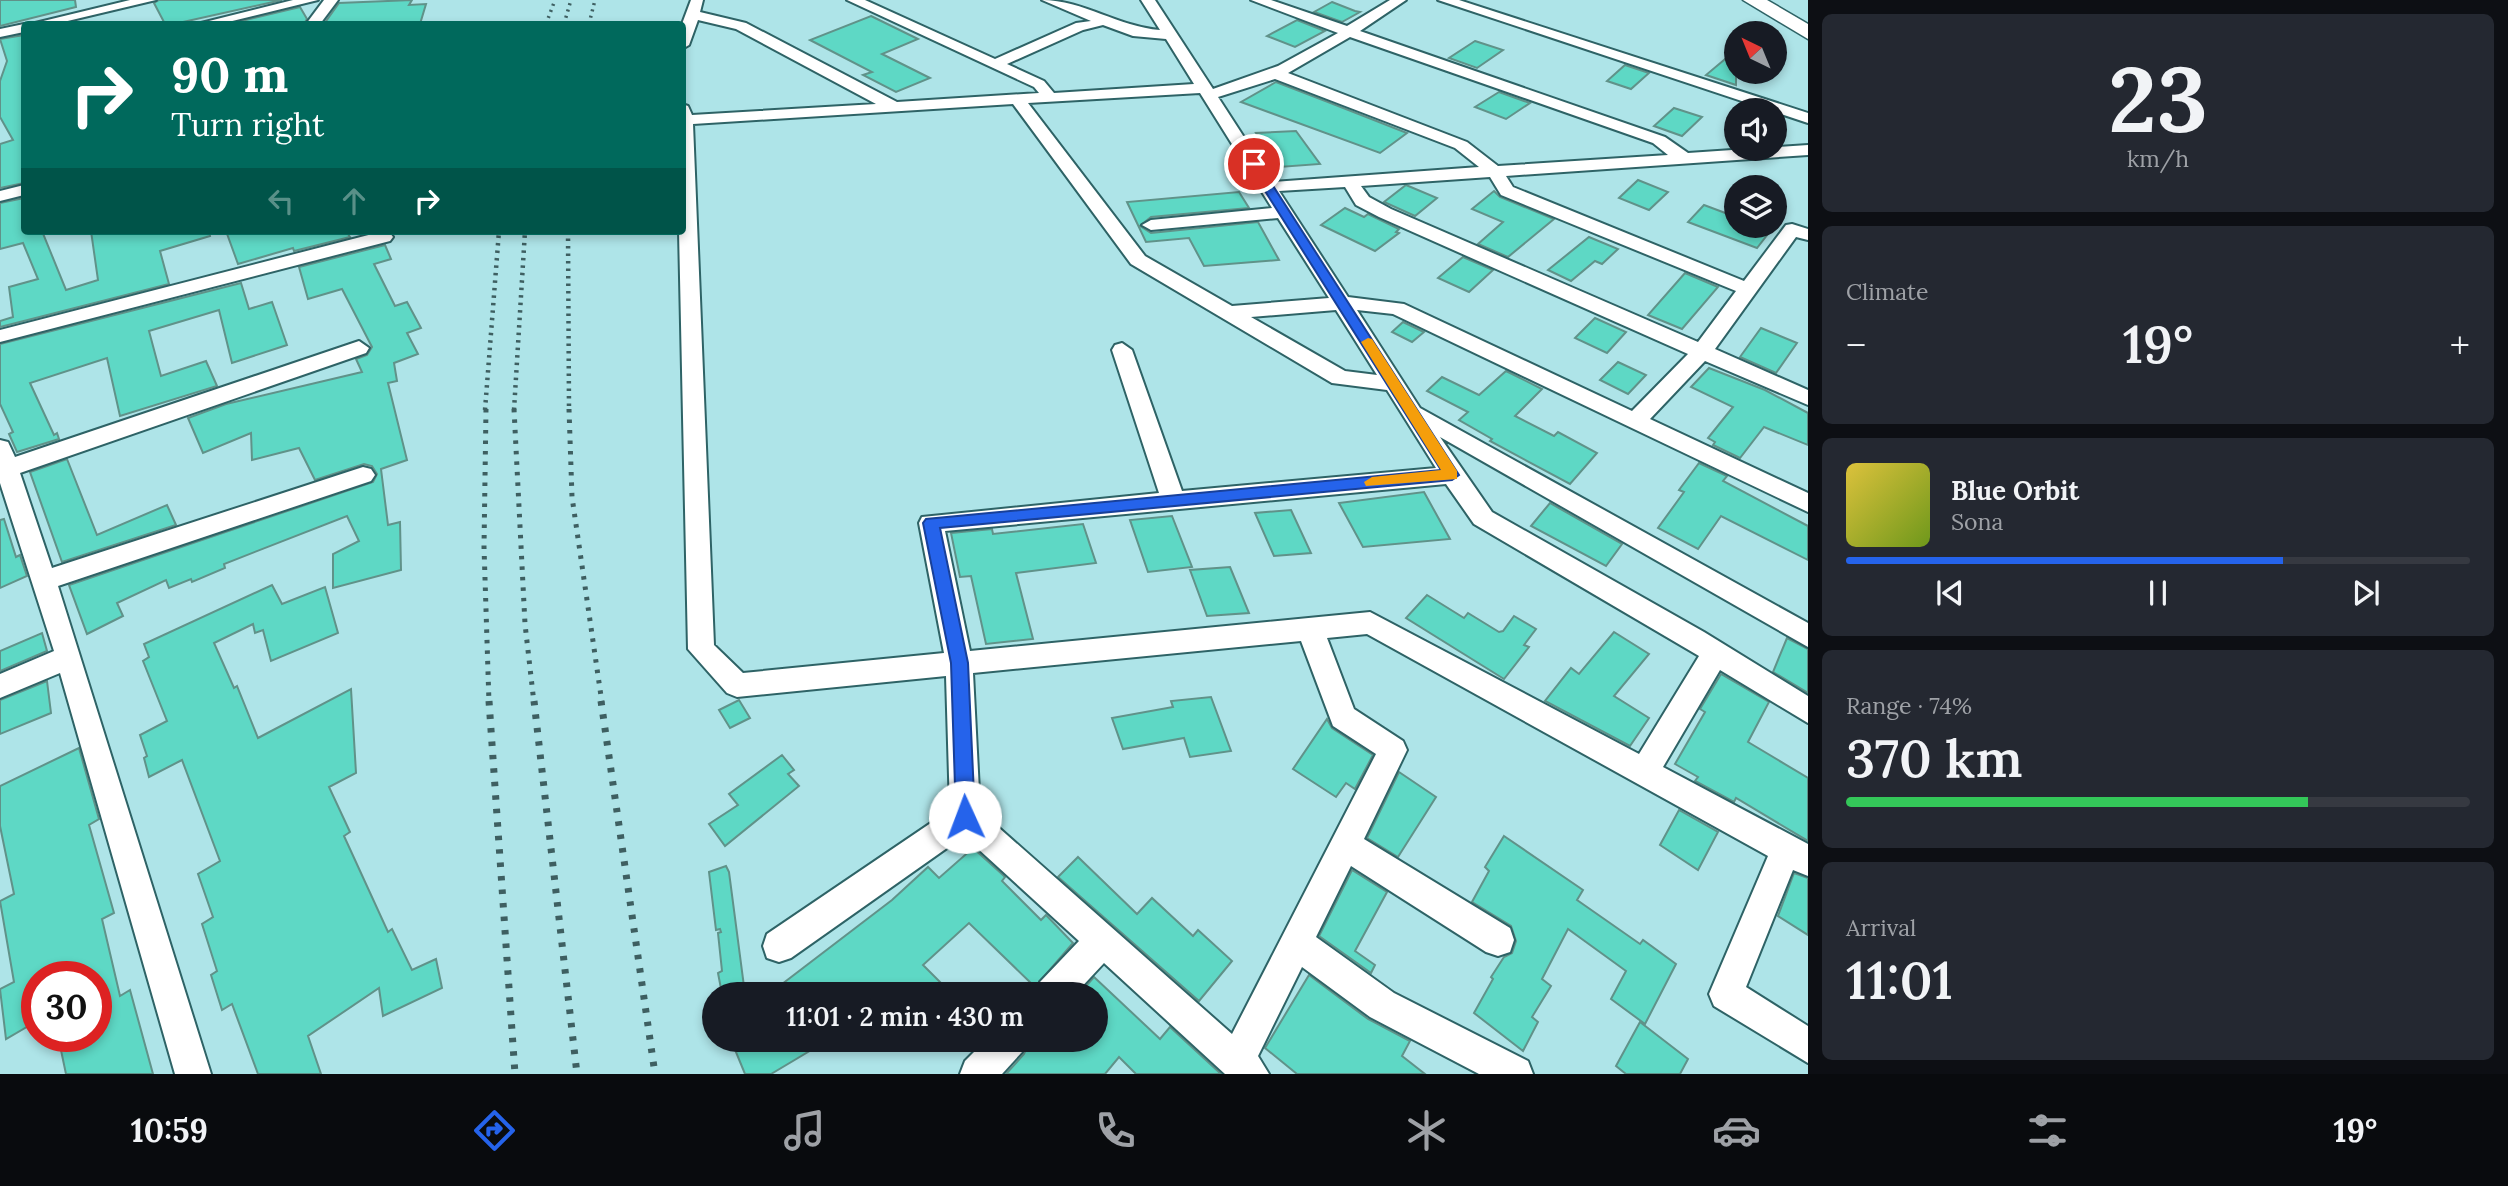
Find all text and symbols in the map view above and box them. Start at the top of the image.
north arrow [1724,21,1787,84]
map controls [1724,21,1787,238]
text: 23 [2108,40,2208,157]
text: 90 m [171,43,288,105]
icon: right [56,49,147,140]
button: sound [1724,98,1787,161]
text: Turn right [171,104,324,145]
pin [1224,134,1284,194]
text: km/h [2127,144,2189,173]
icon: arrive [1235,145,1273,183]
button: layers [1724,175,1787,238]
icon: left [262,182,300,220]
icon: ahead [335,182,373,220]
icon: right [408,182,446,220]
text: Climate [1846,277,1928,306]
text: 19° [2123,311,2193,377]
text: − [1846,321,1866,369]
text: + [2450,321,2470,369]
text: Blue Orbit [1951,474,2079,507]
text: Sona [1951,507,2003,536]
icon: previous [1931,574,1969,612]
icon: pause [2139,574,2177,612]
icon: next [2347,574,2385,612]
text: Range · 74% [1846,691,1972,720]
text: 370 km [1846,725,2023,791]
position arrow [928,780,1002,854]
text: Arrival [1846,913,1916,942]
text: 11:01 [1846,947,1953,1013]
speed limit sign: 30 [21,961,112,1052]
text: 11:01 · 2 min · 430 m [786,1000,1024,1033]
icon: directions [470,1106,519,1155]
icon: music [780,1106,829,1155]
icon: phone [1091,1106,1140,1155]
icon: climate [1402,1106,1451,1155]
icon: car [1712,1106,1761,1155]
icon: filters [2023,1106,2072,1155]
text: 10:59 [131,1110,208,1151]
text: 19° [2333,1110,2377,1151]

